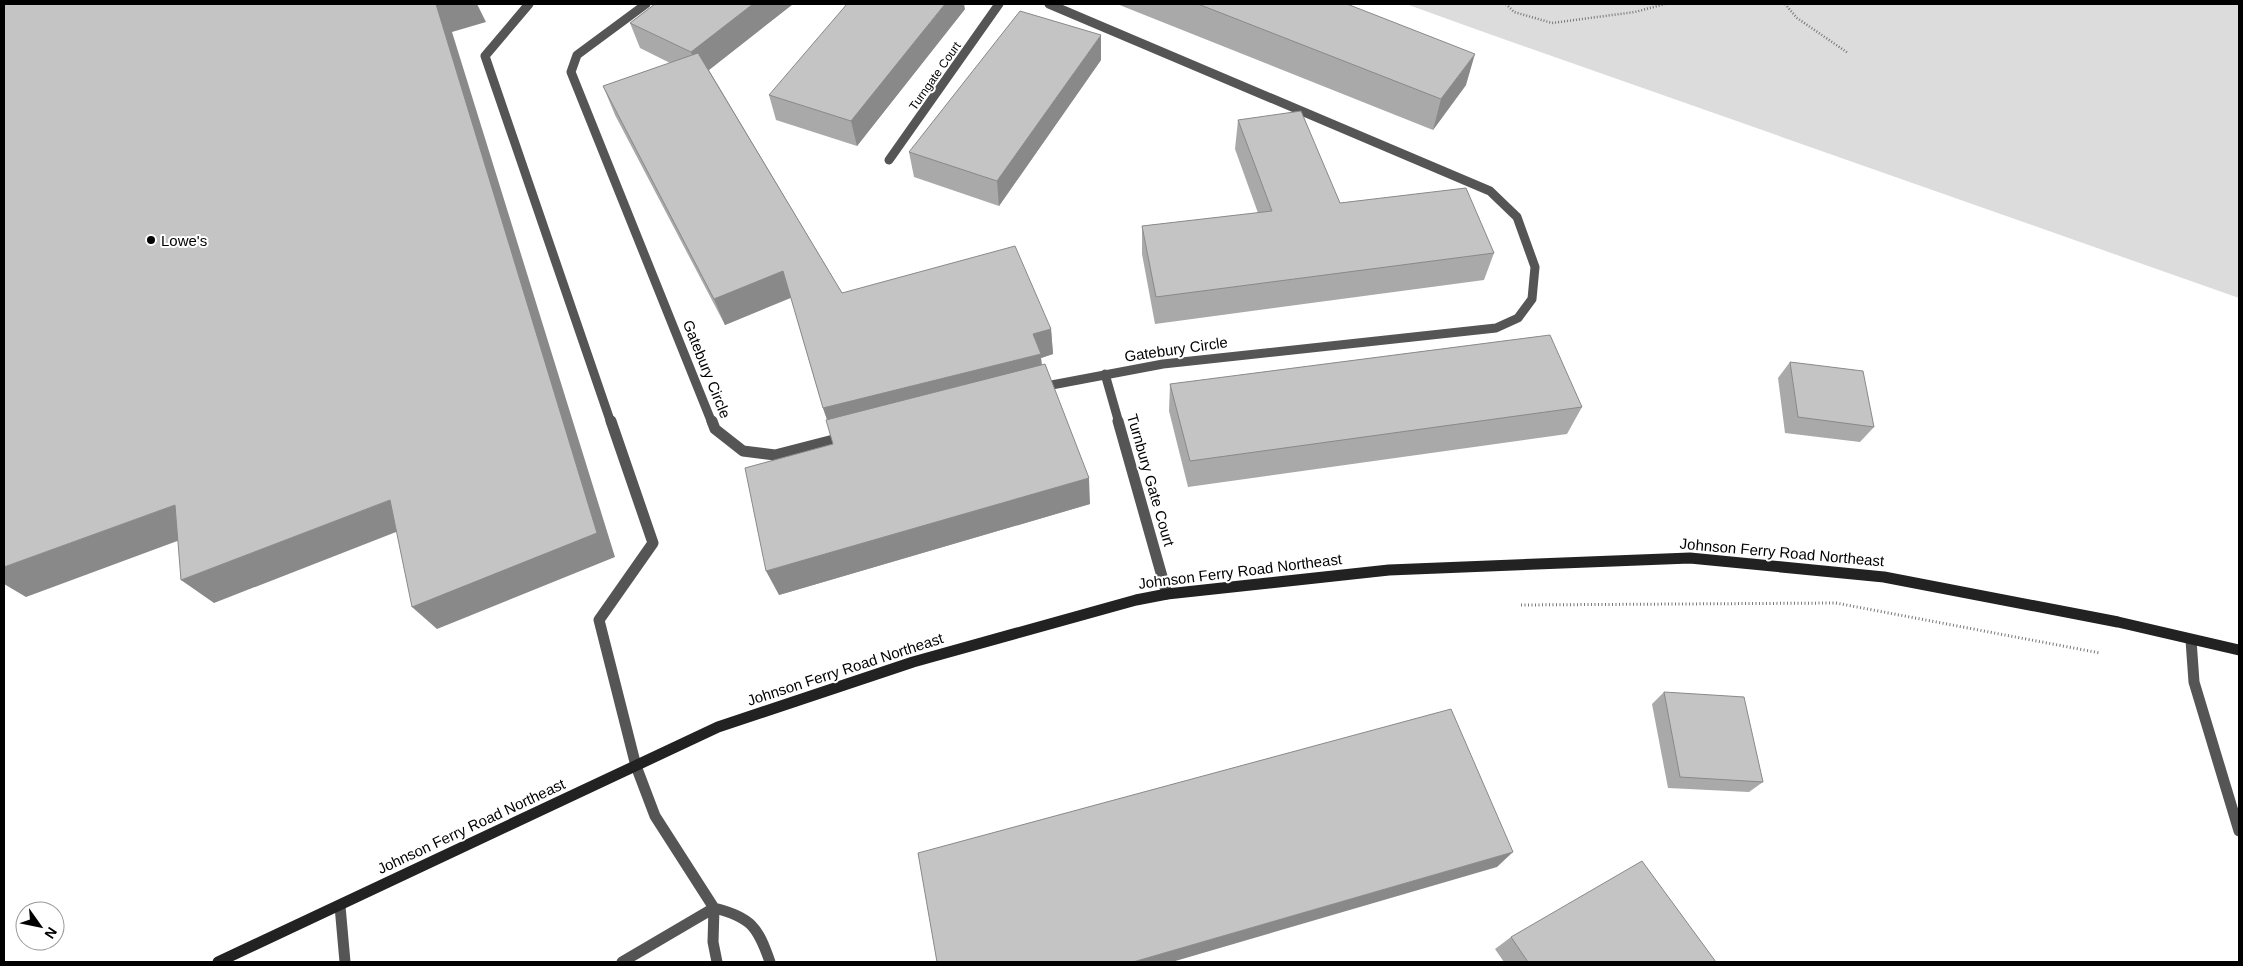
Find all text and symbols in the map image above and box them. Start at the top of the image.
street label: Turngate Court [906,39,964,113]
place label: Lowe's [161,232,207,249]
marker: Lowe's [145,234,157,246]
street label: Gatebury Circle [680,318,734,420]
street label: Gatebury Circle [1123,333,1229,365]
street label: Turnbury Gate Court [1124,412,1178,549]
street label: Johnson Ferry Road Northeast [1679,535,1886,569]
street label: Johnson Ferry Road Northeast [1137,550,1344,592]
street label: Johnson Ferry Road Northeast [745,629,946,709]
street label: Johnson Ferry Road Northeast [374,775,568,877]
north arrow [15,901,65,951]
text: N [41,924,60,942]

